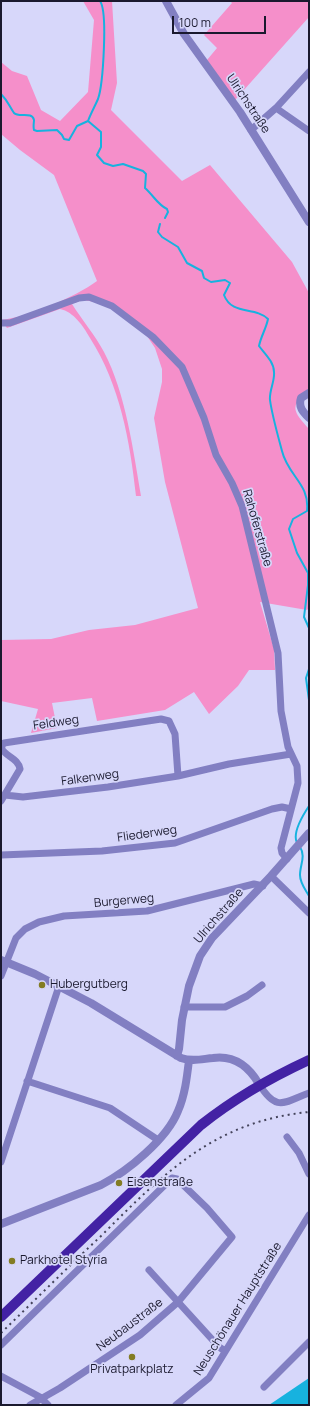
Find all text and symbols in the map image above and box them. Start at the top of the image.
scale bar [174,8,268,34]
text: 100 m [179,14,211,31]
street label: Ulrichstraße [223,72,273,136]
street label: Rahoferstraße [239,488,275,568]
street label: Feldweg [32,713,80,733]
street label: Falkenweg [60,767,120,789]
street label: Fliederweg [116,823,178,845]
street label: Ulrichstraße [191,886,247,946]
street label: Burgerweg [93,891,155,911]
place label: Hubergutberg [50,978,128,992]
marker: Hubergutberg [37,980,47,990]
place label: Eisenstraße [127,1176,193,1190]
marker: Eisenstraße [114,1178,124,1188]
street label: Neuschönauer Hauptstraße [191,1240,285,1378]
place label: Parkhotel Styria [20,1254,107,1268]
marker: Parkhotel Styria [7,1256,17,1266]
street label: Neubaustraße [94,1295,166,1355]
marker: Privatparkplatz [127,1352,137,1362]
place label: Privatparkplatz [90,1363,174,1377]

